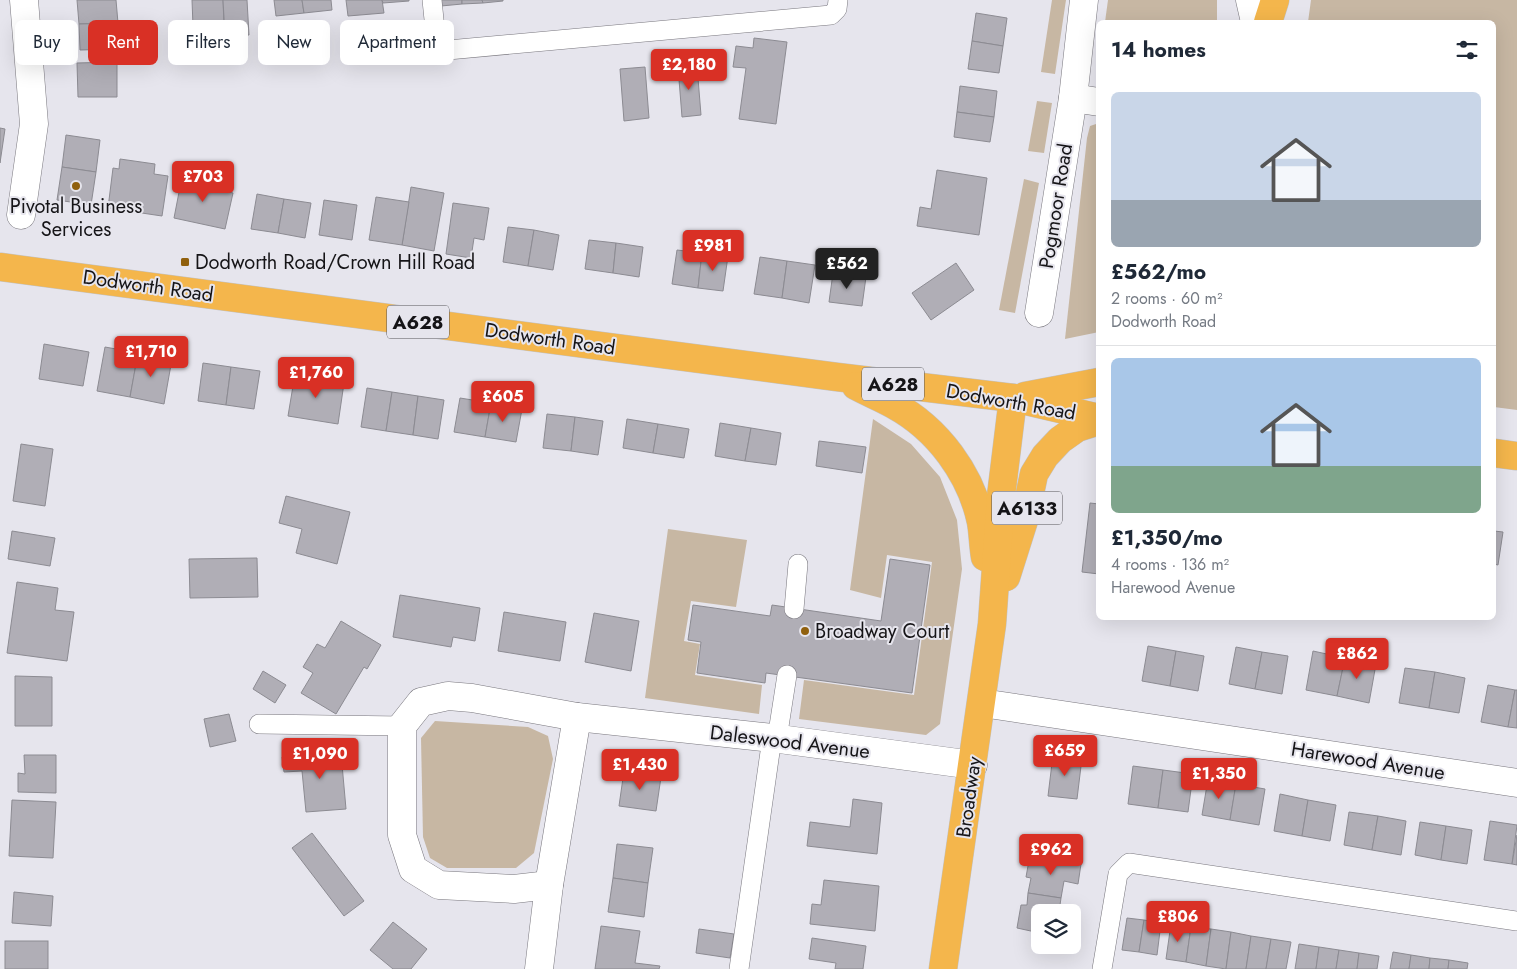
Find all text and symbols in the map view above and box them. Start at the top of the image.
chip: Buy [15,20,78,65]
chip: Rent [88,20,158,65]
chip: Filters [168,20,248,65]
chip: New [258,20,330,65]
chip: Apartment [340,20,454,65]
text: 14 homes [1111,35,1206,65]
icon: filters [1453,36,1481,64]
pin: £2,180 [648,48,730,91]
text: £2,180 [662,53,716,76]
icon: home [1251,125,1341,215]
street label: Pogmoor Road [1032,141,1080,271]
pin: £703 [173,160,233,203]
text: £703 [183,165,223,188]
marker: Pivotal Business Services [70,180,82,192]
place label: Pivotal Business Services [10,192,142,244]
pin: £981 [683,230,743,272]
text: £981 [694,234,732,257]
place label: Dodworth Road/Crown Hill Road [195,248,475,277]
pin: £562 [817,248,877,290]
text: £562 [826,252,868,275]
marker: Dodworth Road/Crown Hill Road [179,256,191,268]
text: £562/mo [1111,257,1206,287]
street label: Dodworth Road [81,262,215,310]
text: 2 rooms · 60 m² [1111,287,1223,310]
road number: A628 [387,306,449,338]
text: Dodworth Road [1111,310,1216,333]
street label: Dodworth Road [483,315,617,363]
pin: £1,710 [110,336,192,378]
text: £1,710 [125,340,177,363]
pin: £1,760 [275,356,357,399]
text: £1,760 [289,361,343,384]
road number: A628 [862,368,924,400]
street label: Dodworth Road [944,376,1078,428]
pin: £605 [473,380,533,423]
text: £605 [482,385,524,408]
icon: home [1251,390,1341,480]
road number: A6133 [992,492,1062,524]
text: £1,350/mo [1111,523,1223,553]
text: 4 rooms · 136 m² [1111,553,1229,576]
text: Harewood Avenue [1111,576,1235,599]
place label: Broadway Court [815,617,950,646]
marker: Broadway Court [799,625,811,637]
pin: £862 [1327,638,1387,680]
text: £862 [1336,642,1378,665]
street label: Daleswood Avenue [708,718,872,766]
pin: £659 [1035,734,1095,777]
street label: Harewood Avenue [1289,735,1447,787]
pin: £1,090 [279,738,361,780]
text: £659 [1044,739,1086,762]
text: £1,090 [293,742,348,765]
pin: £1,430 [599,748,681,791]
text: £1,430 [613,753,667,776]
street label: Broadway [949,754,989,839]
pin: £1,350 [1178,758,1260,800]
text: £1,350 [1192,762,1246,785]
pin: £962 [1021,834,1081,876]
text: £962 [1030,838,1072,861]
pin: £806 [1148,900,1208,943]
map controls [1031,904,1081,954]
button: layers [1031,904,1081,954]
text: £806 [1157,905,1199,928]

